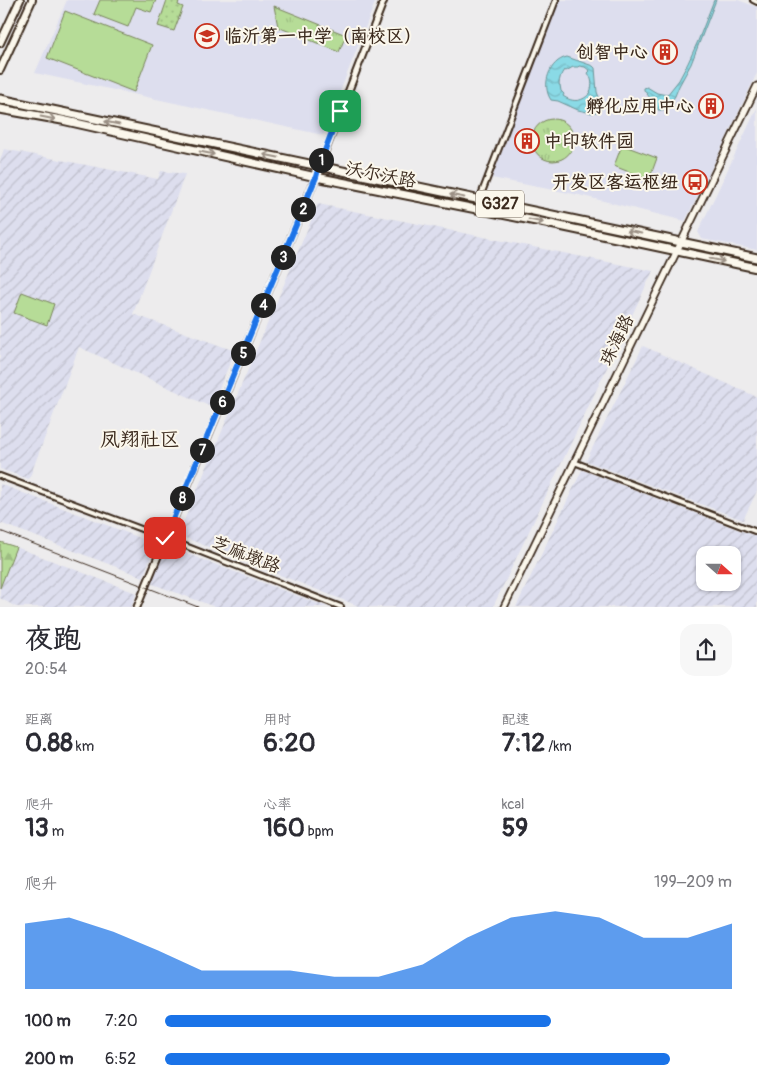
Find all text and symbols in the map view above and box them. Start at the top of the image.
school or university icon: 临沂第一中学（南校区） [194,23,220,49]
place label: 临沂第一中学（南校区） [224,25,422,48]
building icon: 创智中心 [652,39,678,65]
place label: 创智中心 [576,41,648,64]
pin [319,90,361,132]
building icon: 孵化应用中心 [698,93,724,119]
place label: 孵化应用中心 [586,95,694,118]
icon: arrive [326,97,354,125]
one-way arrow [39,113,55,123]
one-way arrow [104,117,120,127]
building icon: 中印软件园 [514,128,540,154]
place label: 中印软件园 [544,130,634,153]
pin: 1 [308,148,334,172]
one-way arrow [198,149,214,158]
one-way arrow [263,151,279,161]
text: 1 [319,152,324,169]
street label: 沃尔沃路 [343,157,419,193]
bus stop icon: 开发区客运枢纽 [682,169,708,195]
place label: 开发区客运枢纽 [552,171,678,194]
one-way arrow [450,190,466,200]
road number: G327 [476,190,524,218]
pin: 2 [290,196,316,222]
text: 2 [300,201,307,218]
one-way arrow [527,217,543,226]
one-way arrow [626,227,642,237]
pin: 3 [270,244,296,270]
text: 3 [280,249,287,266]
one-way arrow [709,255,725,265]
pin: 4 [250,292,276,318]
text: 4 [259,297,268,314]
street label: 珠海路 [595,311,639,369]
pin: 5 [230,340,256,366]
text: 5 [240,345,247,362]
pin: 6 [210,390,234,414]
text: 6 [218,394,227,411]
district label: 凤翔社区 [100,427,180,452]
pin: 7 [190,438,214,462]
text: 7 [199,442,206,459]
pin: 8 [170,486,194,510]
text: 8 [179,490,186,507]
pin [144,517,186,559]
icon: check [151,524,179,552]
street label: 芝麻墩路 [208,531,284,579]
north arrow [696,546,741,591]
map controls [696,546,741,591]
text: 夜跑 [25,622,81,657]
button: share [680,624,732,676]
text: 20:54 [25,659,67,679]
text: 距离 [25,711,53,728]
text: 用时 [263,711,291,728]
text: 配速 [502,711,530,728]
text: 0.88 [25,728,73,759]
text: 6:20 [263,728,316,759]
text: 7:12 [502,728,545,759]
text: km [73,738,94,755]
text: /km [545,738,572,755]
text: 爬升 [25,796,53,813]
text: 心率 [263,796,291,813]
text: kcal [502,796,524,813]
text: 13 [25,813,49,844]
text: 160 [263,813,305,844]
text: 59 [502,813,528,844]
text: m [49,823,64,840]
text: bpm [305,823,334,840]
text: 199–209 m [654,872,732,892]
text: 爬升 [25,874,57,894]
text: 100 m [25,1011,71,1031]
text: 7:20 [105,1011,138,1031]
text: 200 m [25,1049,73,1069]
text: 6:52 [105,1049,136,1069]

